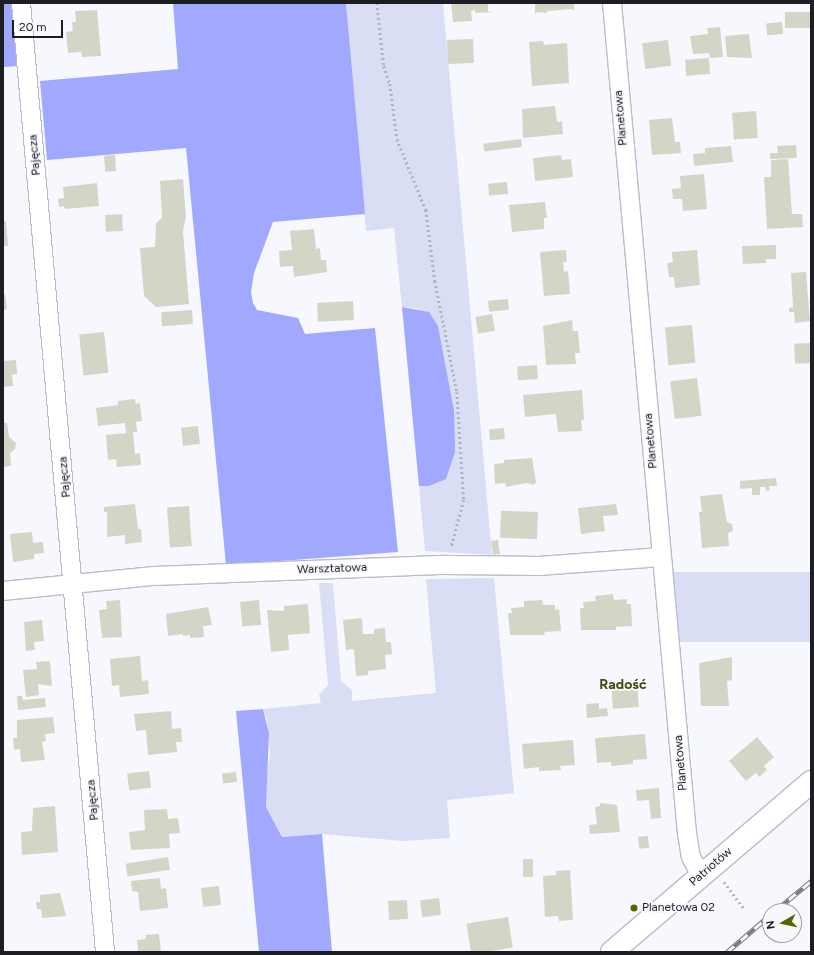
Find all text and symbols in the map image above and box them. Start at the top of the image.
scale bar [14,12,65,38]
text: 20 m [19,20,47,34]
street label: Planetowa [611,90,631,146]
street label: Pajęcza [26,134,44,176]
street label: Planetowa [641,413,661,469]
street label: Pajęcza [56,456,74,498]
street label: Warsztatowa [297,561,367,577]
district label: Radość [599,677,647,693]
street label: Planetowa [671,735,691,791]
street label: Pajęcza [84,779,102,821]
street label: Patriotów [687,845,735,889]
place label: Planetowa 02 [642,901,715,915]
marker: Planetowa 02 [629,903,639,913]
north arrow [762,903,802,943]
text: N [764,920,778,930]

